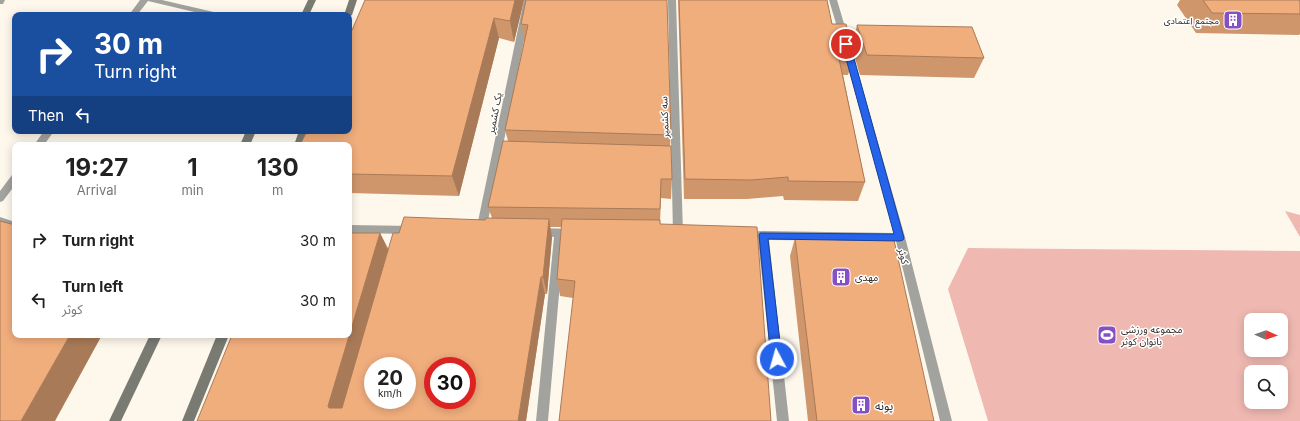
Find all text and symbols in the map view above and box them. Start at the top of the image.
building icon: مجتمع اعتمادی [1222,9,1244,31]
place label: مجتمع اعتمادی [1164,15,1219,28]
text: 30 m [94,27,163,61]
pin [829,27,863,61]
icon: right [28,28,80,80]
icon: arrive [835,33,857,55]
text: Turn right [94,61,177,82]
street label: یک کشمیر [484,91,505,136]
street label: سه کشمیر [657,96,672,139]
icon: left [72,104,94,126]
text: Then [28,106,64,125]
text: 19:27 [65,153,128,182]
text: 1 [187,153,198,182]
text: 130 [257,153,299,182]
text: Arrival [77,182,117,198]
text: min [181,182,204,198]
text: m [272,182,283,198]
icon: right [28,229,50,251]
text: Turn right [62,231,134,250]
text: 30 m [300,231,336,250]
street label: کوثر [895,246,912,266]
building icon: مهدی [830,266,852,288]
place label: مهدی [855,271,878,283]
text: Turn left [62,277,123,296]
icon: left [28,289,50,311]
text: 30 m [300,291,336,310]
text: کوثر [62,301,83,317]
north arrow [1244,313,1288,357]
map controls [1244,313,1288,409]
place label: مجموعه ورزشی بانوان کوثر [1120,323,1183,348]
sports icon: مجموعه ورزشی بانوان کوثر [1096,324,1118,346]
position arrow [756,338,798,380]
speed limit sign: 30 [424,357,476,409]
button: search [1244,365,1288,409]
text: 20 [377,366,403,390]
text: km/h [378,387,402,399]
building icon: پونه [850,394,872,416]
place label: پونه [875,398,893,414]

